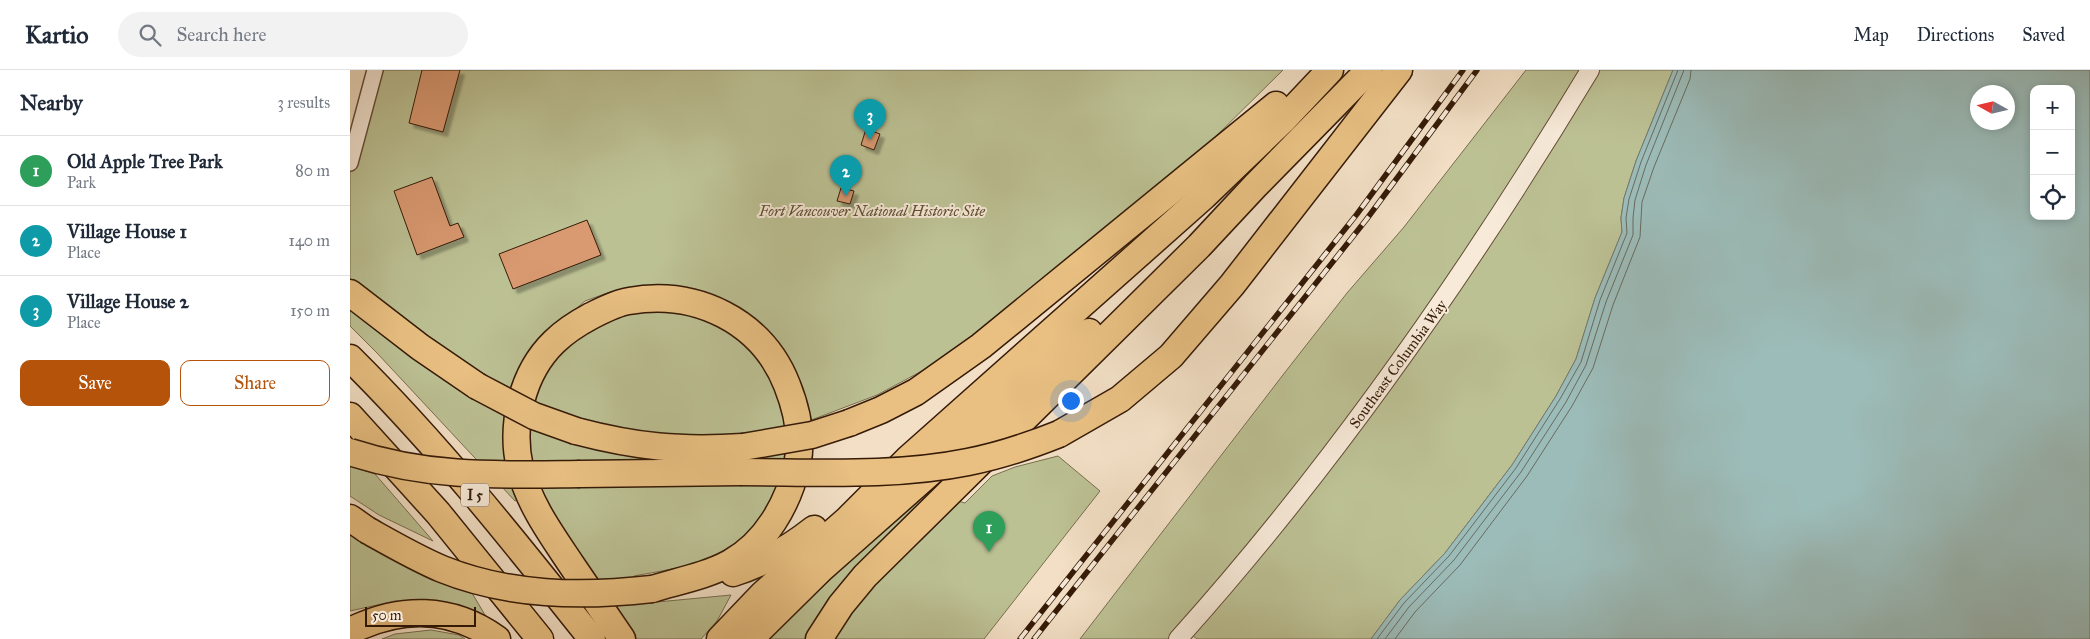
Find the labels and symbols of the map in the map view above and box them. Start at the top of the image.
north arrow [1970,85,2015,130]
pin: 3 [854,99,886,140]
pin: 2 [830,155,862,196]
park label: Fort Vancouver National Historic Site [758,202,985,220]
street label: Southeast Columbia Way [1345,295,1451,432]
your location [1058,388,1084,414]
road number: I 5 [461,484,489,506]
pin: 1 [973,511,1005,552]
scale bar [365,604,476,627]

